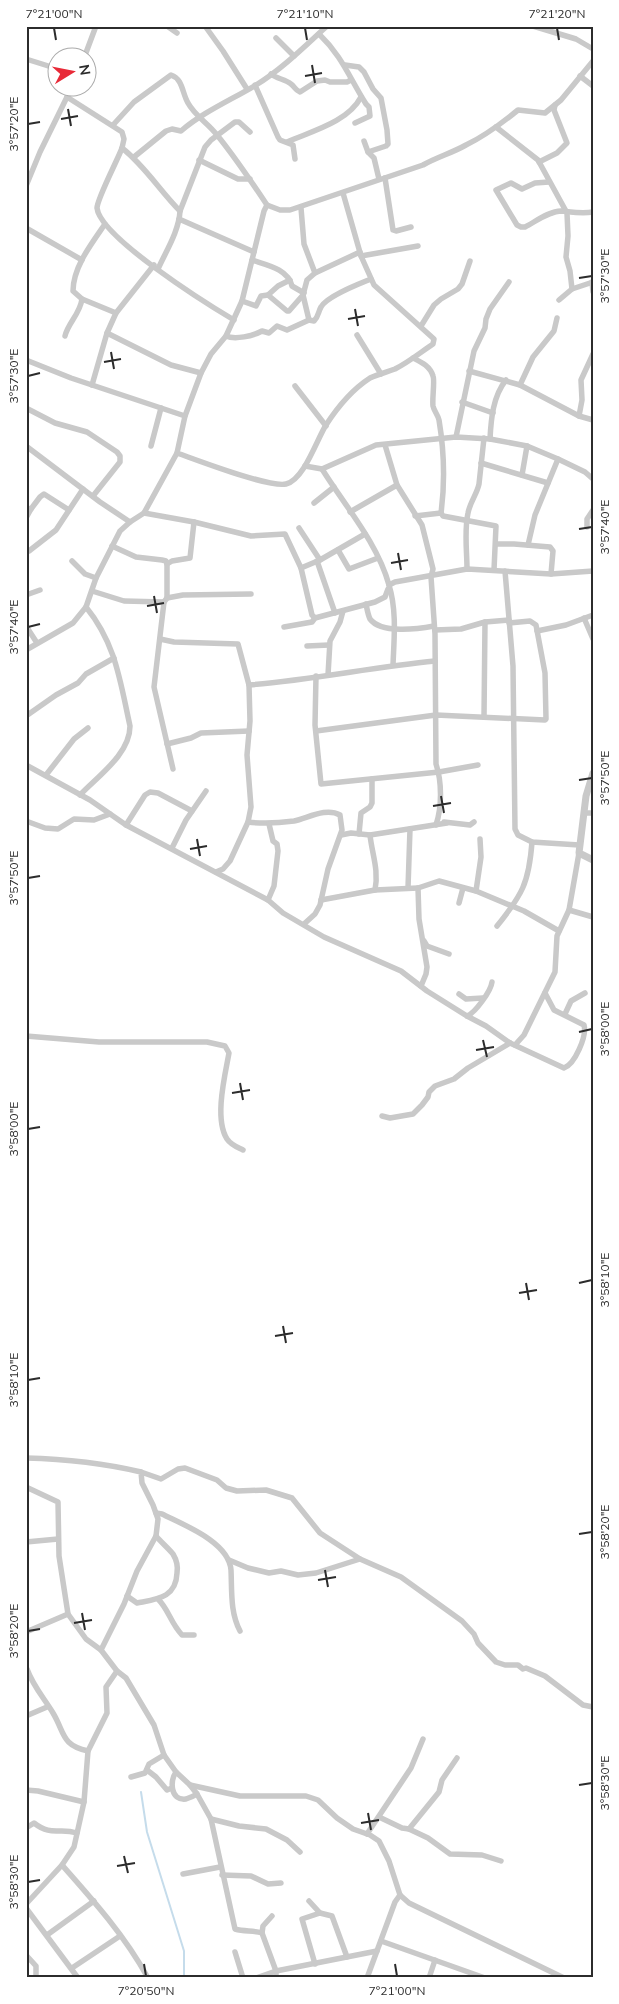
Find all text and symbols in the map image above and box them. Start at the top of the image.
text: 7°21'00"N [26,6,82,21]
text: 7°21'10"N [277,6,333,21]
text: 7°21'20"N [529,6,585,21]
north arrow [48,48,98,98]
text: N [75,63,95,77]
text: 3°57'20"E [6,97,21,151]
text: 3°57'30"E [597,249,612,303]
text: 3°57'30"E [6,349,21,403]
text: 3°57'40"E [597,500,612,554]
text: 3°57'40"E [6,600,21,654]
text: 3°57'50"E [597,751,612,805]
text: 3°57'50"E [6,851,21,905]
text: 3°58'00"E [597,1002,612,1056]
text: 3°58'00"E [6,1102,21,1156]
text: 3°58'10"E [597,1253,612,1307]
text: 3°58'10"E [6,1353,21,1407]
text: 3°58'20"E [597,1505,612,1559]
text: 3°58'20"E [6,1604,21,1658]
text: 3°58'30"E [597,1756,612,1810]
text: 3°58'30"E [6,1855,21,1909]
text: 7°20'50"N [118,1983,174,1998]
text: 7°21'00"N [369,1983,425,1998]

